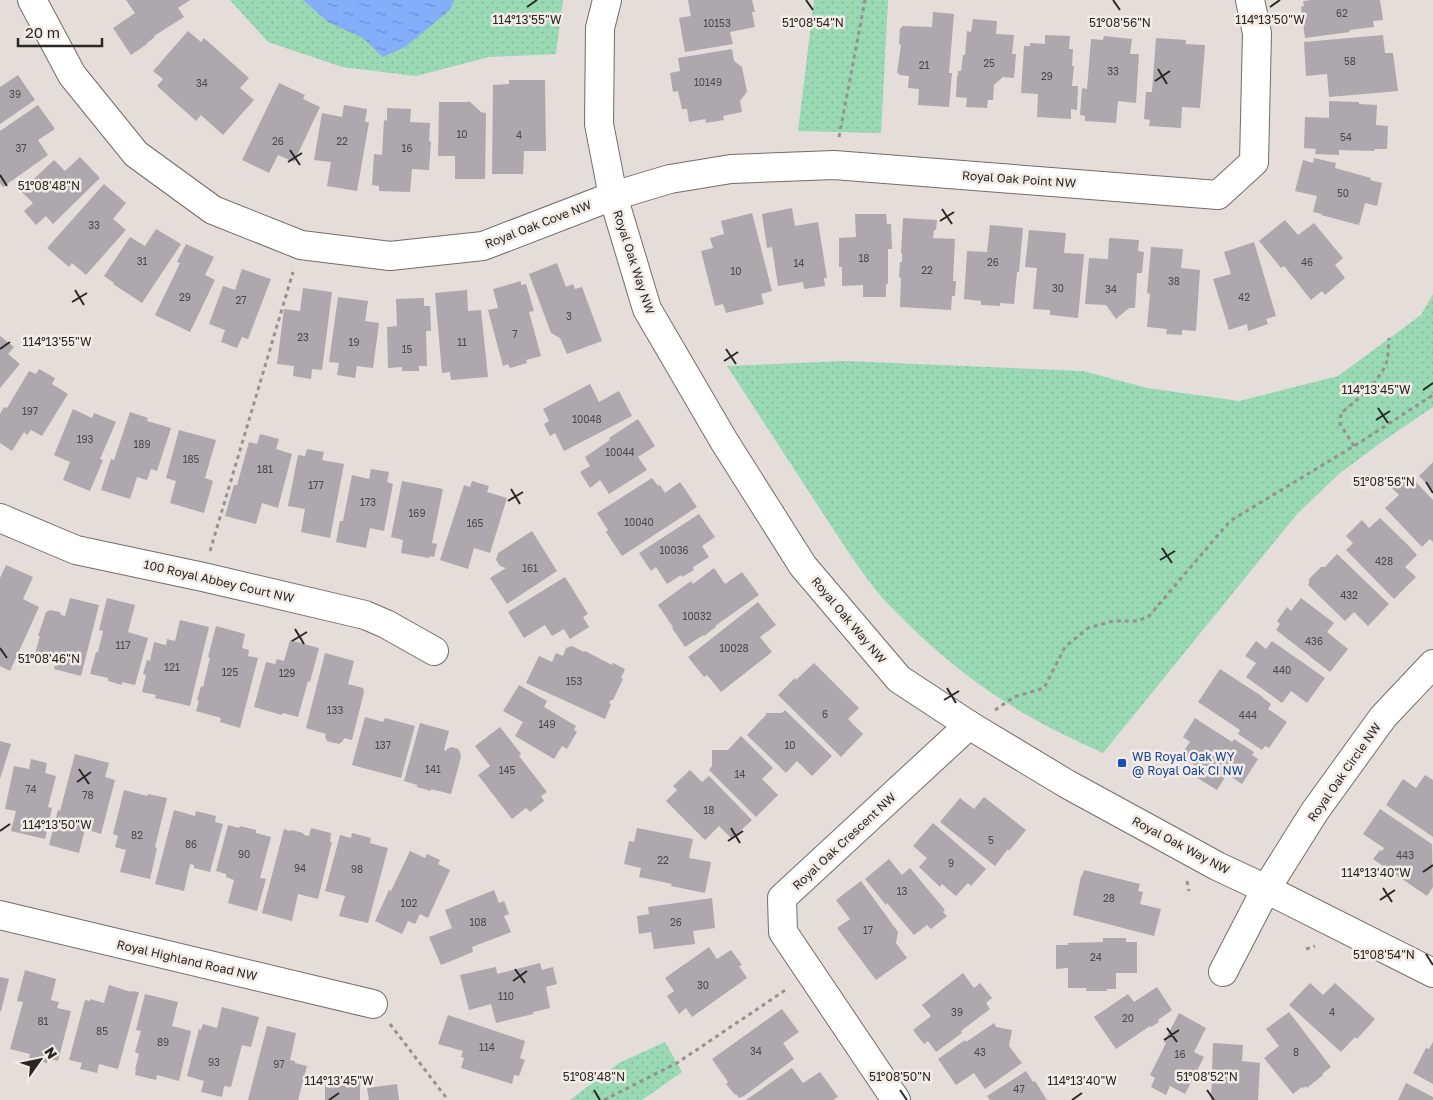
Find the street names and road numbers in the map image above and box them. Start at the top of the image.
street label: Royal Oak Point NW [961,168,1077,191]
street label: Royal Oak Cove NW [483,197,594,251]
street label: Royal Oak Way NW [610,208,658,316]
street label: 100 Royal Abbey Court NW [142,556,296,606]
street label: Royal Oak Way NW [808,574,890,667]
street label: Royal Oak Circle NW [1304,719,1384,824]
street label: Royal Oak Crescent NW [789,789,899,893]
street label: Royal Oak Way NW [1130,813,1233,877]
street label: Royal Highland Road NW [115,937,259,984]

